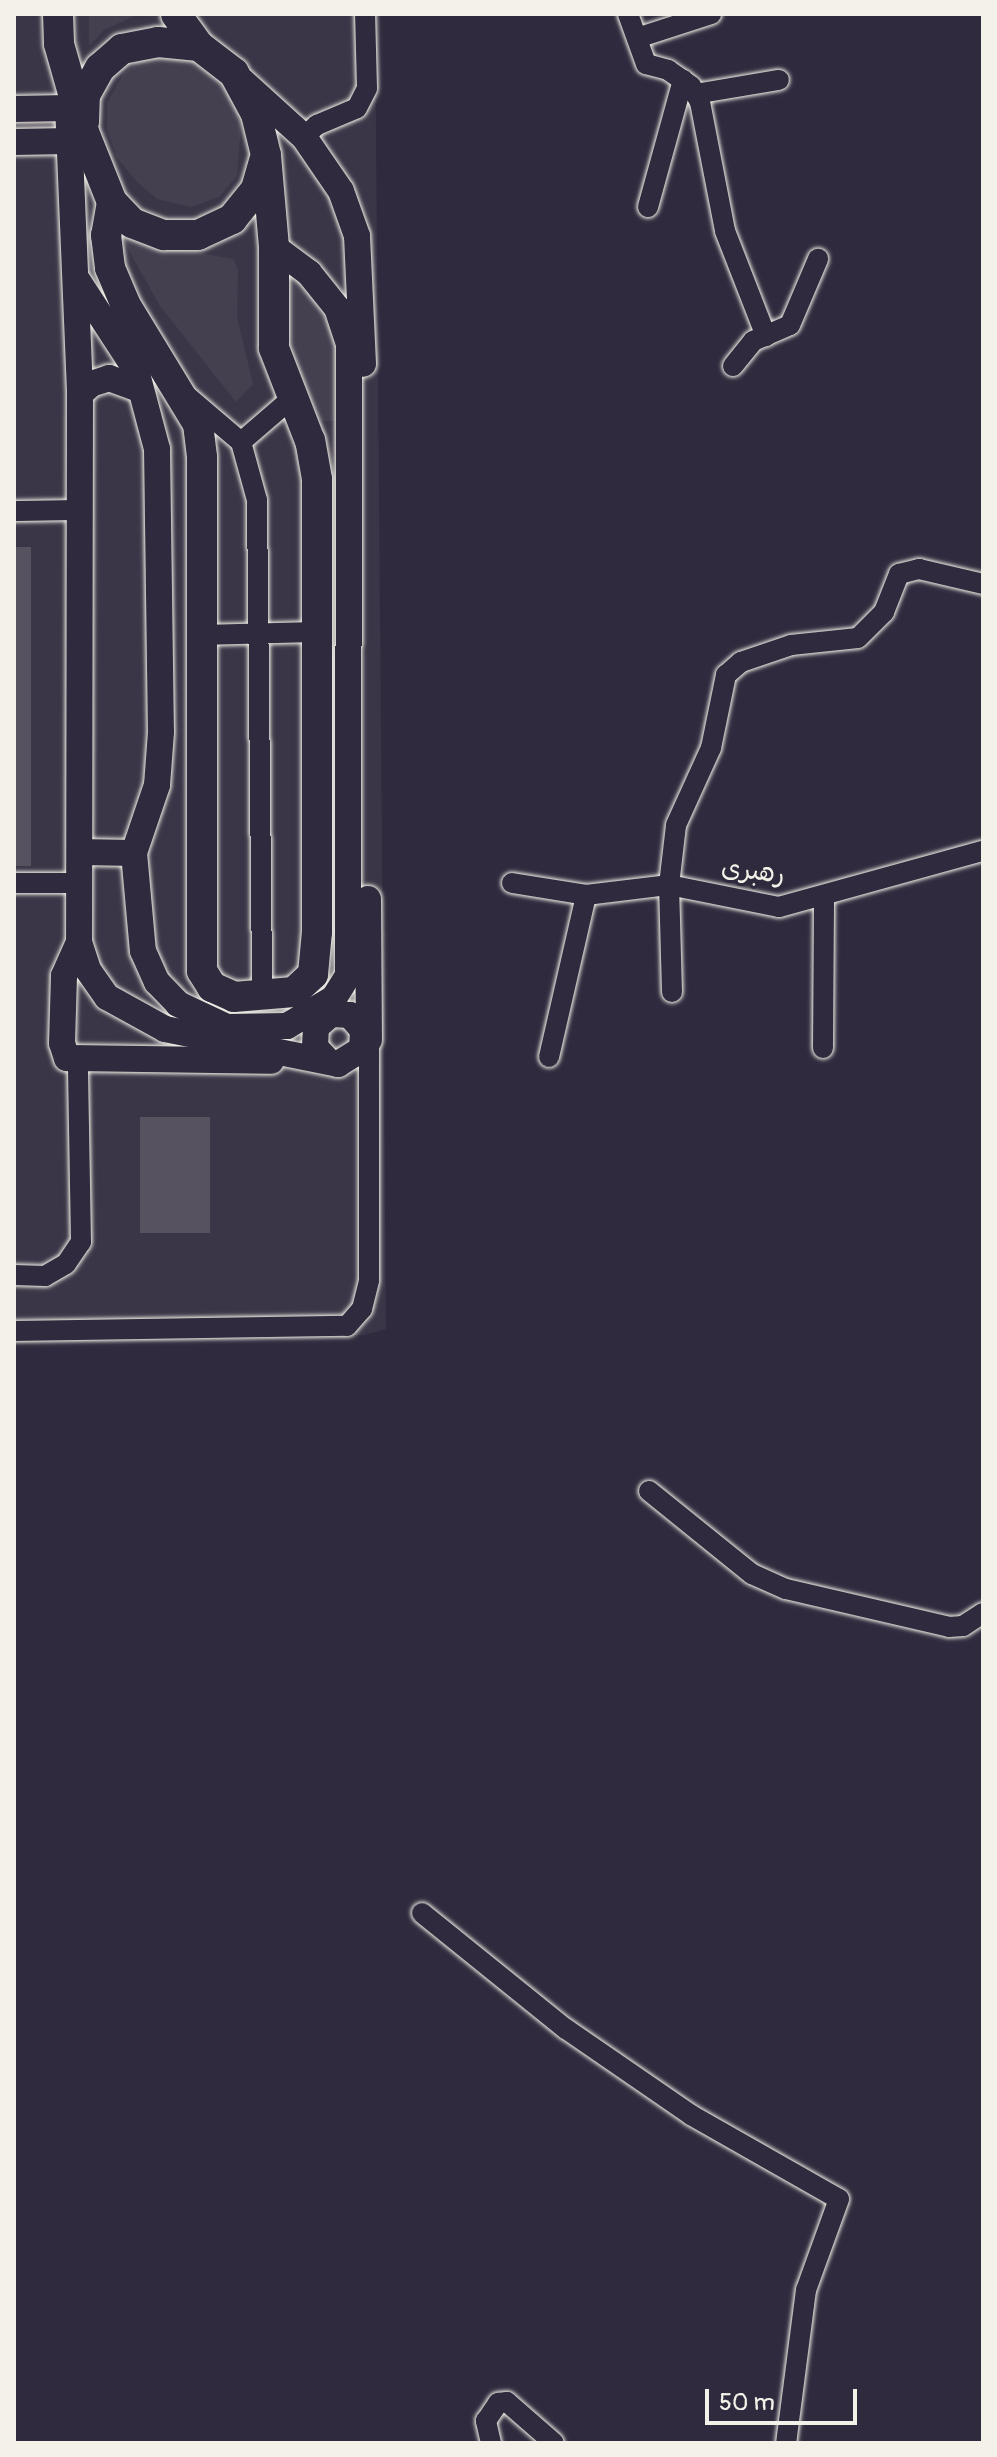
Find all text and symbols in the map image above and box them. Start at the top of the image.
street label: رهبری [719,853,787,891]
scale bar [709,2373,861,2423]
text: 50 m [719,2388,775,2417]

